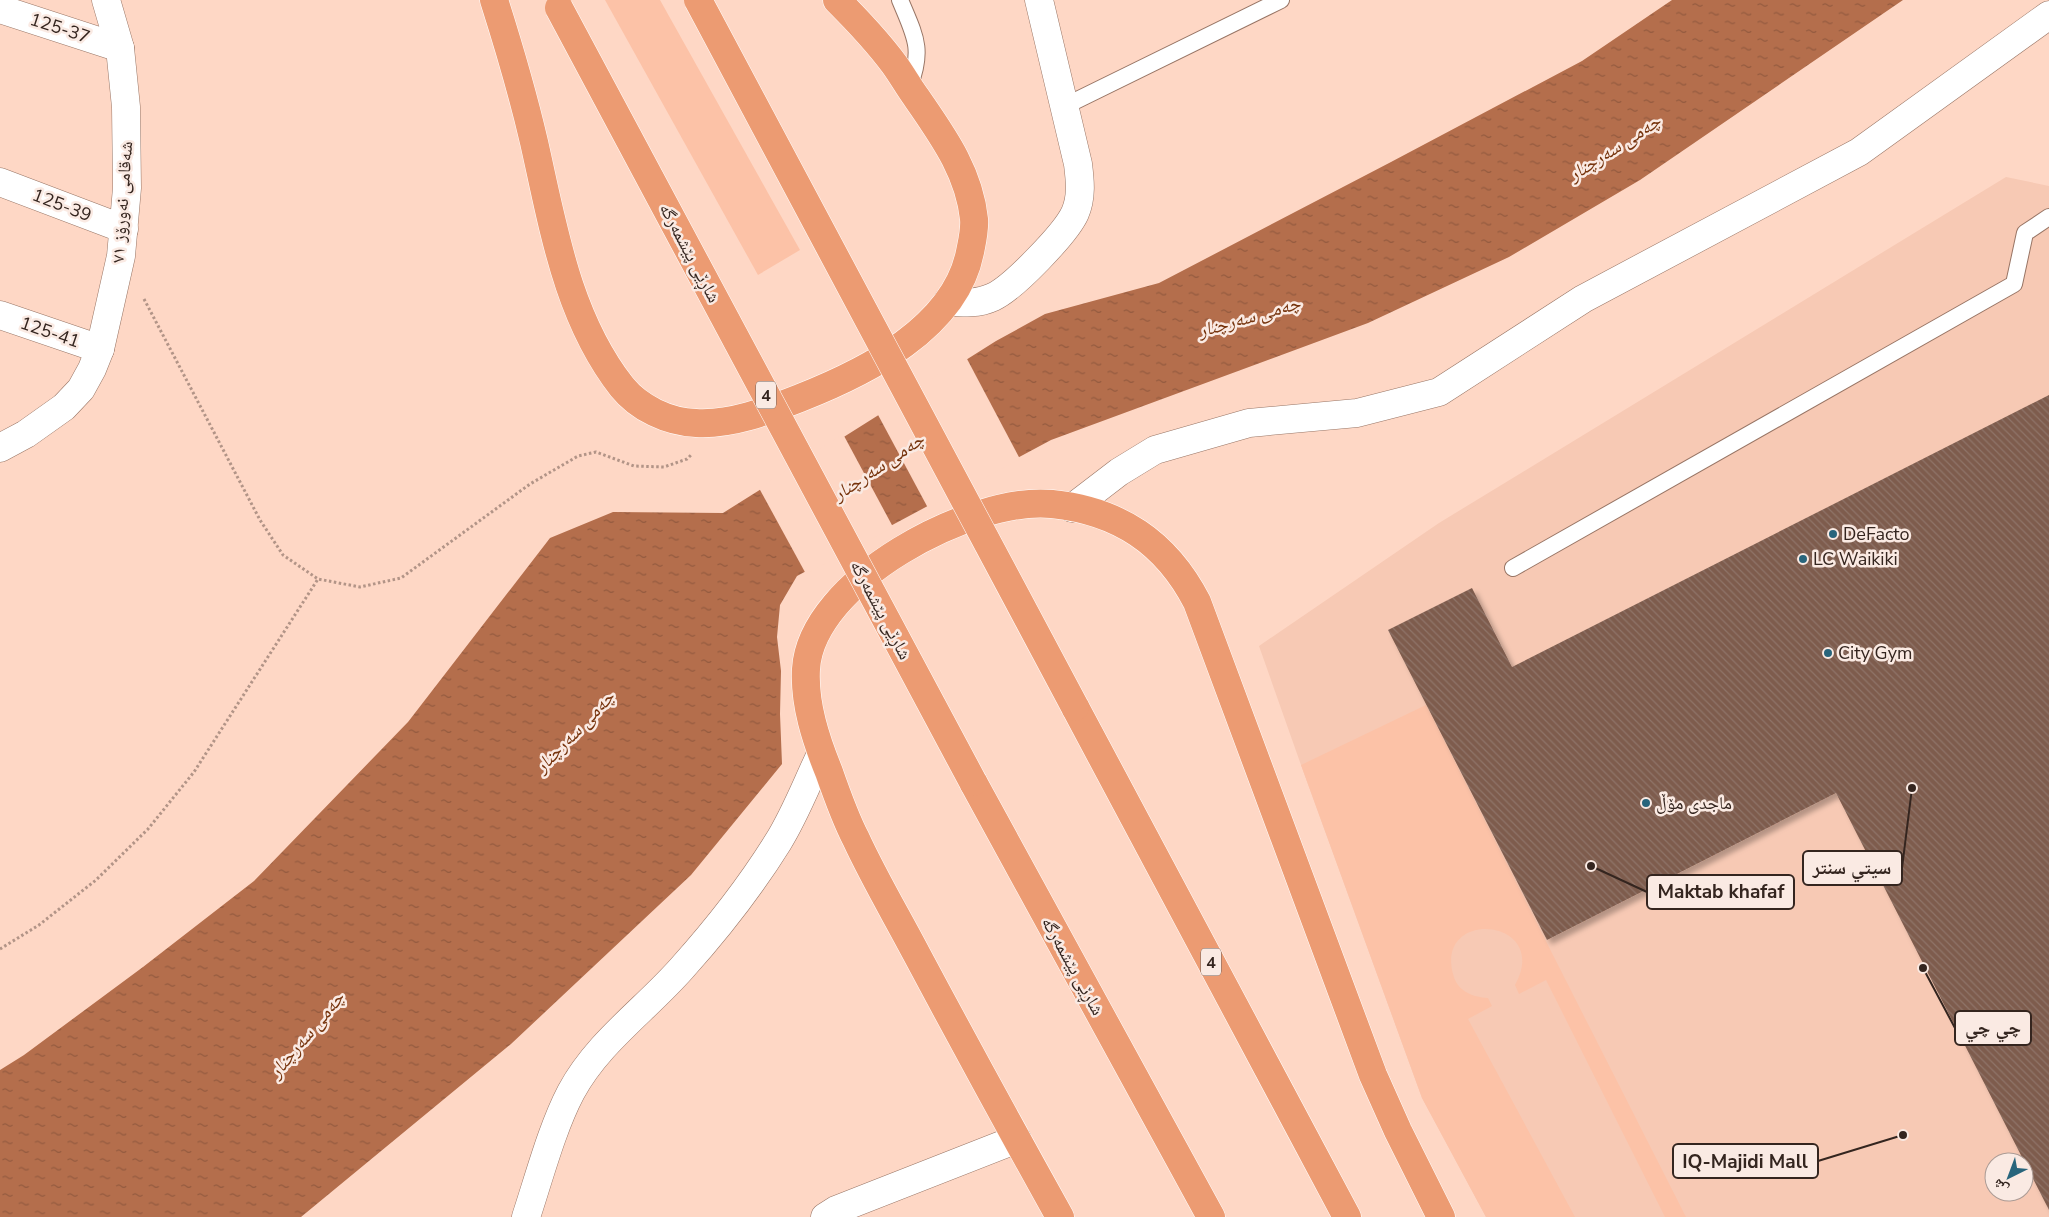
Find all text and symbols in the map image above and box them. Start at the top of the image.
street label: 125-37 [27,7,93,49]
water label: چەمی سەرچنار [1562,108,1667,189]
street label: شەقامی نەورۆز ٧١ [106,140,138,264]
street label: 125-39 [29,183,95,227]
street label: شاڕێی پێشمەرگە [652,199,726,308]
water label: چەمی سەرچنار [1193,290,1304,345]
street label: 125-41 [17,311,83,353]
road number: 4 [756,382,776,408]
water label: چەمی سەرچنار [826,426,930,508]
place label: DeFacto [1843,522,1910,546]
marker: DeFacto [1827,528,1839,540]
place label: LC Waikiki [1813,547,1898,571]
marker: LC Waikiki [1797,553,1809,565]
street label: شاڕێی پێشمەرگە [843,556,917,665]
place label: City Gym [1838,641,1912,665]
marker: City Gym [1822,647,1834,659]
water label: چەمی سەرچنار [527,684,621,780]
place label: ماجدی مۆڵ [1656,791,1732,815]
marker: ماجدی مۆڵ [1640,797,1652,809]
callout: سيتي سنتر [1803,851,1902,885]
text: سيتي سنتر [1812,855,1891,883]
callout: Maktab khafaf [1647,875,1794,909]
text: Maktab khafaf [1658,879,1785,905]
street label: شاڕێی پێشمەرگە [1034,912,1110,1020]
road number: 4 [1201,949,1221,976]
water label: چەمی سەرچنار [262,985,351,1085]
callout: چي چي [1955,1011,2031,1045]
text: چي چي [1965,1015,2021,1043]
callout: IQ-Majidi Mall [1673,1144,1818,1178]
text: IQ-Majidi Mall [1682,1149,1808,1175]
north arrow [1984,1152,2034,1202]
text: ش [1989,1174,2013,1198]

